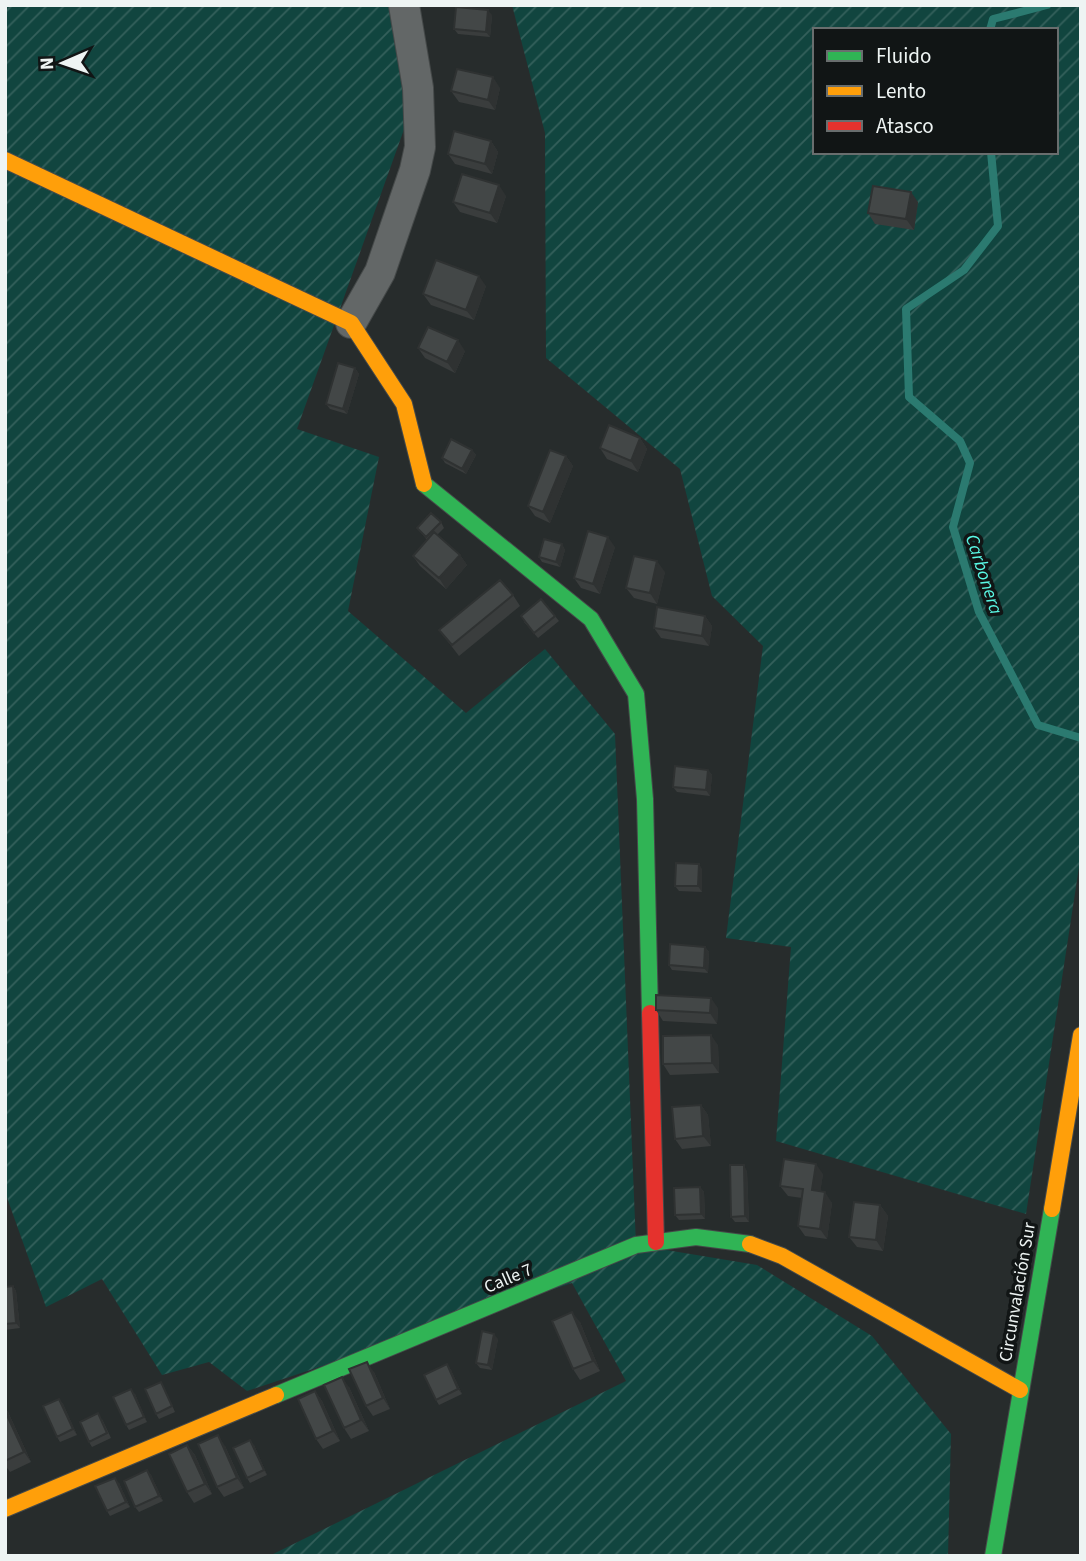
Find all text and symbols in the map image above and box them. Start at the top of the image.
north arrow [28,28,98,98]
legend [813,28,1058,154]
text: Fluido [876,41,931,71]
text: N [34,57,61,70]
text: Lento [876,76,926,106]
text: Atasco [876,111,934,141]
water label: Carbonera [958,531,1009,618]
street label: Circunvalación Sur [993,1220,1042,1364]
street label: Calle 7 [480,1257,536,1300]

